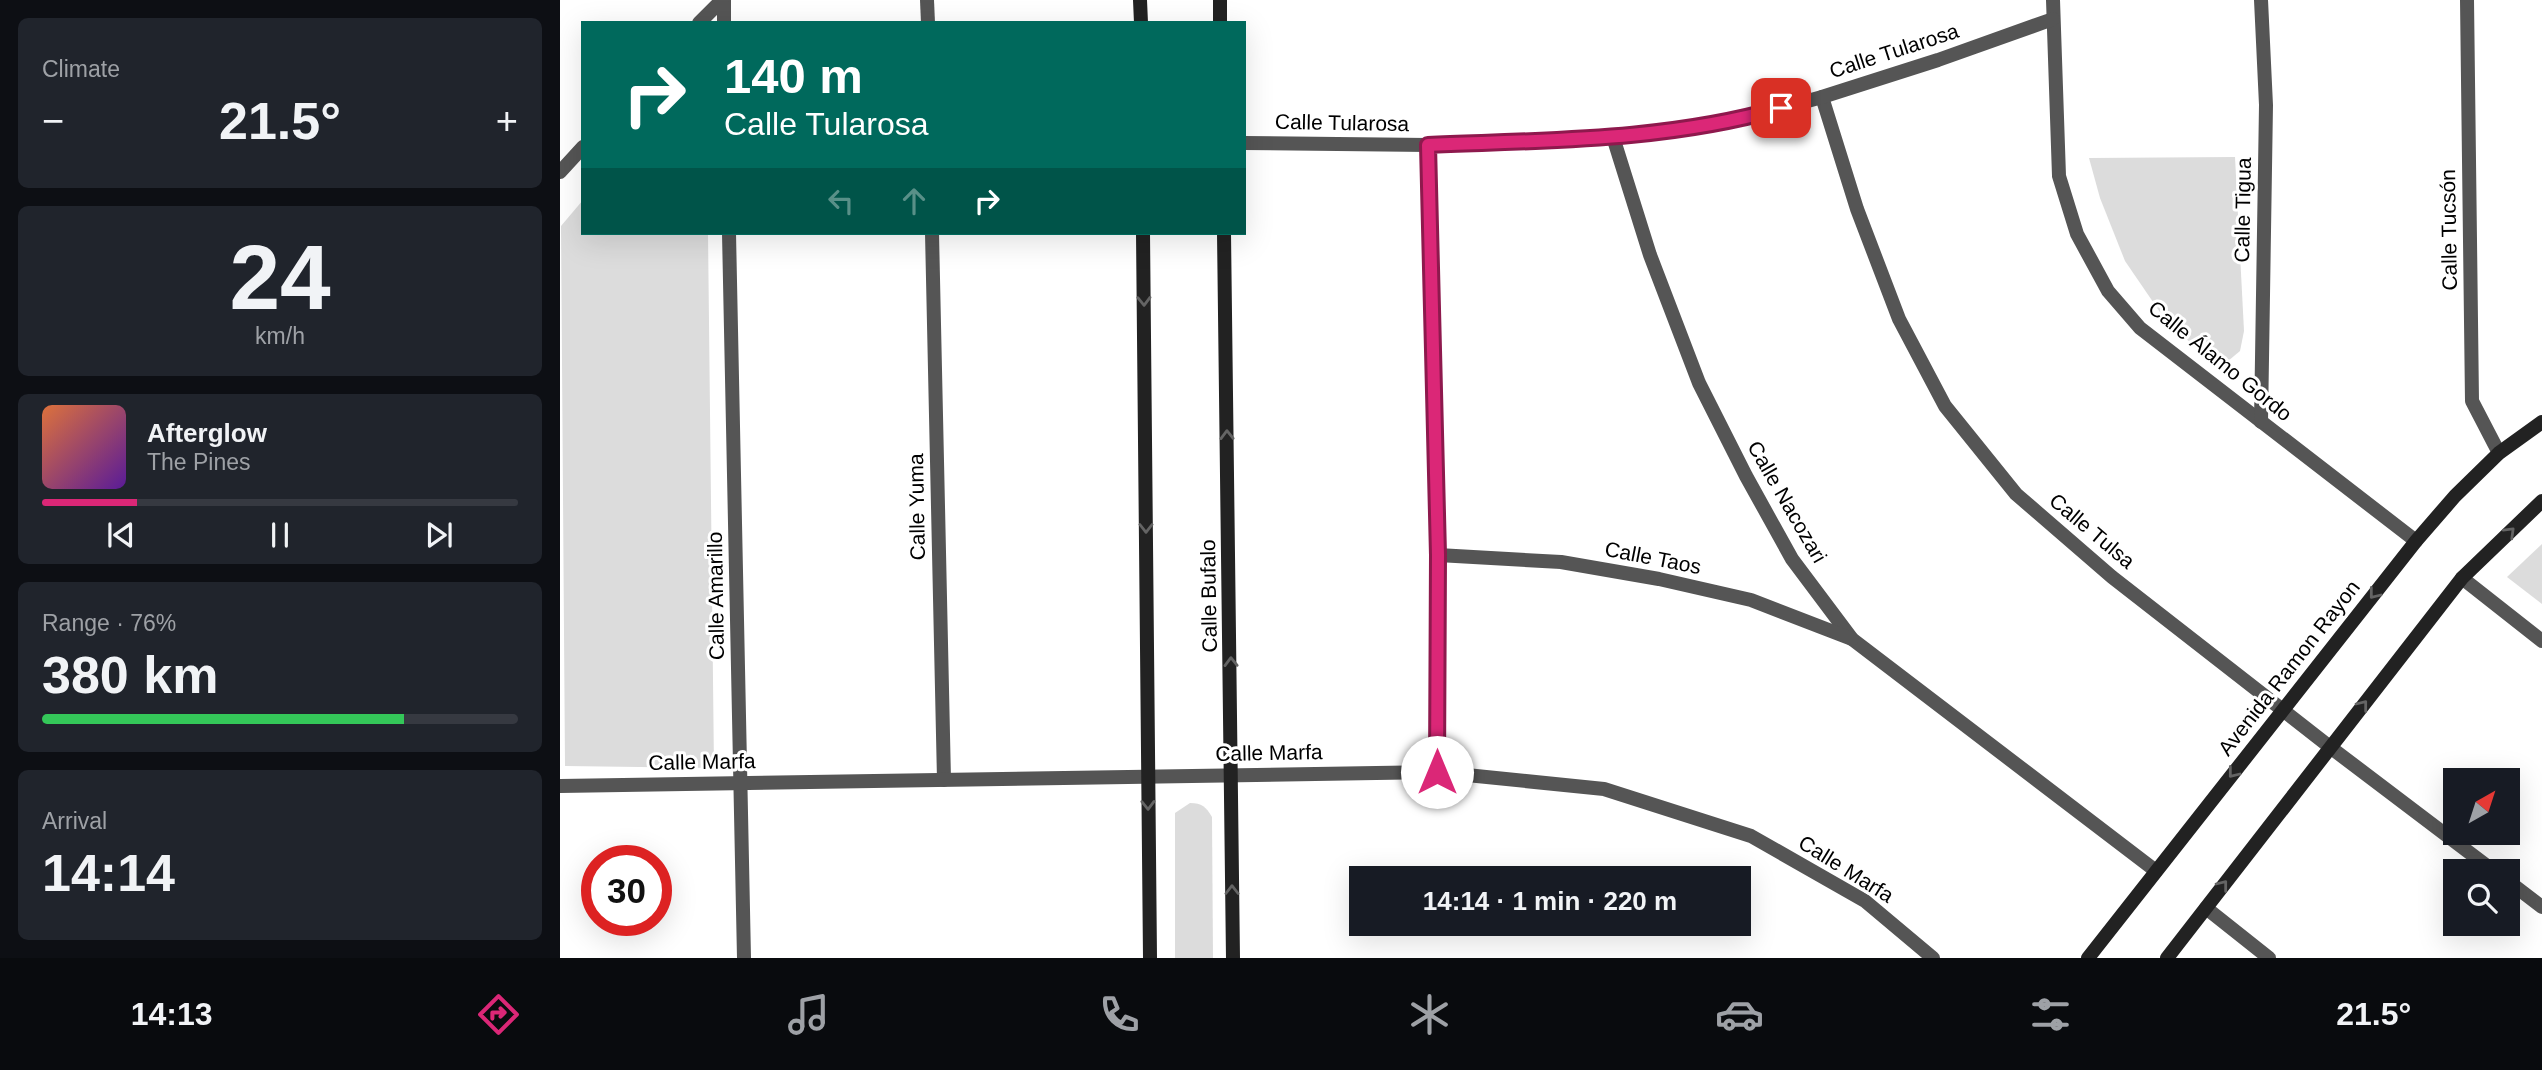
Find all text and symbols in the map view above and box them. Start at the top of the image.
street label: Calle Tularosa [1826,19,1962,82]
icon: right [609,49,700,140]
text: 140 m [724,49,863,103]
text: Climate [42,56,120,82]
pin [1751,78,1811,138]
icon: arrive [1762,89,1800,127]
text: 21.5° [219,92,341,150]
text: − [42,100,64,142]
text: + [496,100,518,142]
text: Calle Tularosa [724,106,929,142]
street label: Calle Tularosa [1275,110,1410,135]
street label: Calle Tigua [2230,157,2255,263]
street label: Calle Tucsón [2436,169,2461,291]
icon: left [822,182,860,220]
icon: ahead [895,182,933,220]
icon: right [968,182,1006,220]
text: 24 [229,227,331,328]
one-way arrow [1136,296,1152,307]
street label: Calle Álamo Gordo [2144,296,2296,425]
text: km/h [255,323,305,349]
text: Afterglow [147,418,267,448]
one-way arrow [1219,429,1235,440]
street label: Calle Nacozari [1743,437,1832,567]
text: The Pines [147,449,251,475]
street label: Calle Yuma [904,453,929,561]
street label: Calle Tulsa [2045,488,2140,573]
icon: previous [102,516,140,554]
icon: pause [261,516,299,554]
icon: next [420,516,458,554]
one-way arrow [1138,524,1154,534]
one-way arrow [2502,527,2515,540]
street label: Calle Amarillo [703,532,728,660]
street label: Calle Taos [1603,537,1703,578]
street label: Calle Bufalo [1196,539,1221,653]
street label: Avenida Ramon Rayon [2213,576,2364,760]
one-way arrow [2369,587,2382,599]
text: Range · 76% [42,610,176,636]
text: 380 km [42,646,218,704]
one-way arrow [1223,657,1238,668]
one-way arrow [2354,700,2367,712]
position arrow [1400,735,1474,809]
street label: Calle Marfa [1215,740,1323,765]
street label: Calle Marfa [648,749,756,774]
one-way arrow [2229,766,2242,778]
north arrow [2443,768,2520,845]
map controls [2443,768,2520,936]
one-way arrow [1140,800,1156,811]
text: Arrival [42,808,107,834]
street label: Calle Marfa [1795,830,1898,907]
text: 14:14 [42,844,175,902]
speed limit sign: 30 [581,845,672,936]
button: search [2443,859,2520,936]
one-way arrow [2215,880,2228,892]
one-way arrow [1224,884,1240,895]
text: 14:14 · 1 min · 220 m [1423,886,1677,916]
icon: directions [474,990,523,1039]
icon: music [784,990,833,1039]
icon: phone [1095,990,1144,1039]
icon: climate [1405,990,1454,1039]
icon: car [1715,990,1764,1039]
icon: filters [2026,990,2075,1039]
text: 14:13 [131,996,213,1032]
text: 21.5° [2336,996,2411,1032]

